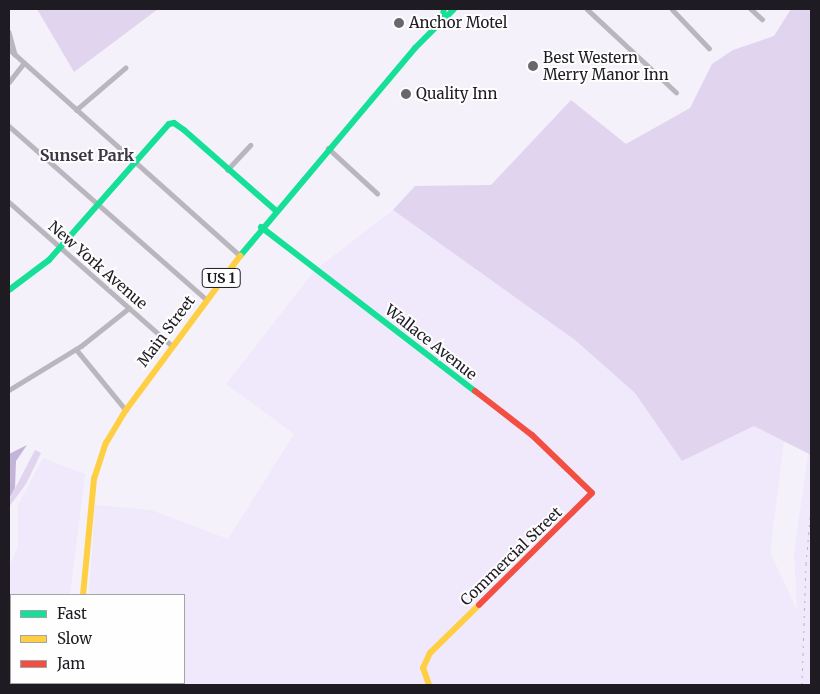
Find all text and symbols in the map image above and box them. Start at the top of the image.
place label: Anchor Motel [409,14,507,32]
marker: Anchor Motel [393,17,405,29]
place label: Best Western Merry Manor Inn [543,48,669,83]
marker: Best Western Merry Manor Inn [527,60,539,72]
place label: Quality Inn [416,85,497,103]
marker: Quality Inn [400,88,412,100]
district label: Sunset Park [40,145,134,165]
street label: New York Avenue [45,217,151,313]
road number: US 1 [201,266,241,290]
street label: Main Street [133,292,199,370]
street label: Wallace Avenue [382,301,480,383]
street label: Commercial Street [457,503,565,609]
legend [10,594,185,684]
text: Fast [57,604,87,623]
text: Slow [57,629,92,648]
text: Jam [57,654,85,673]

